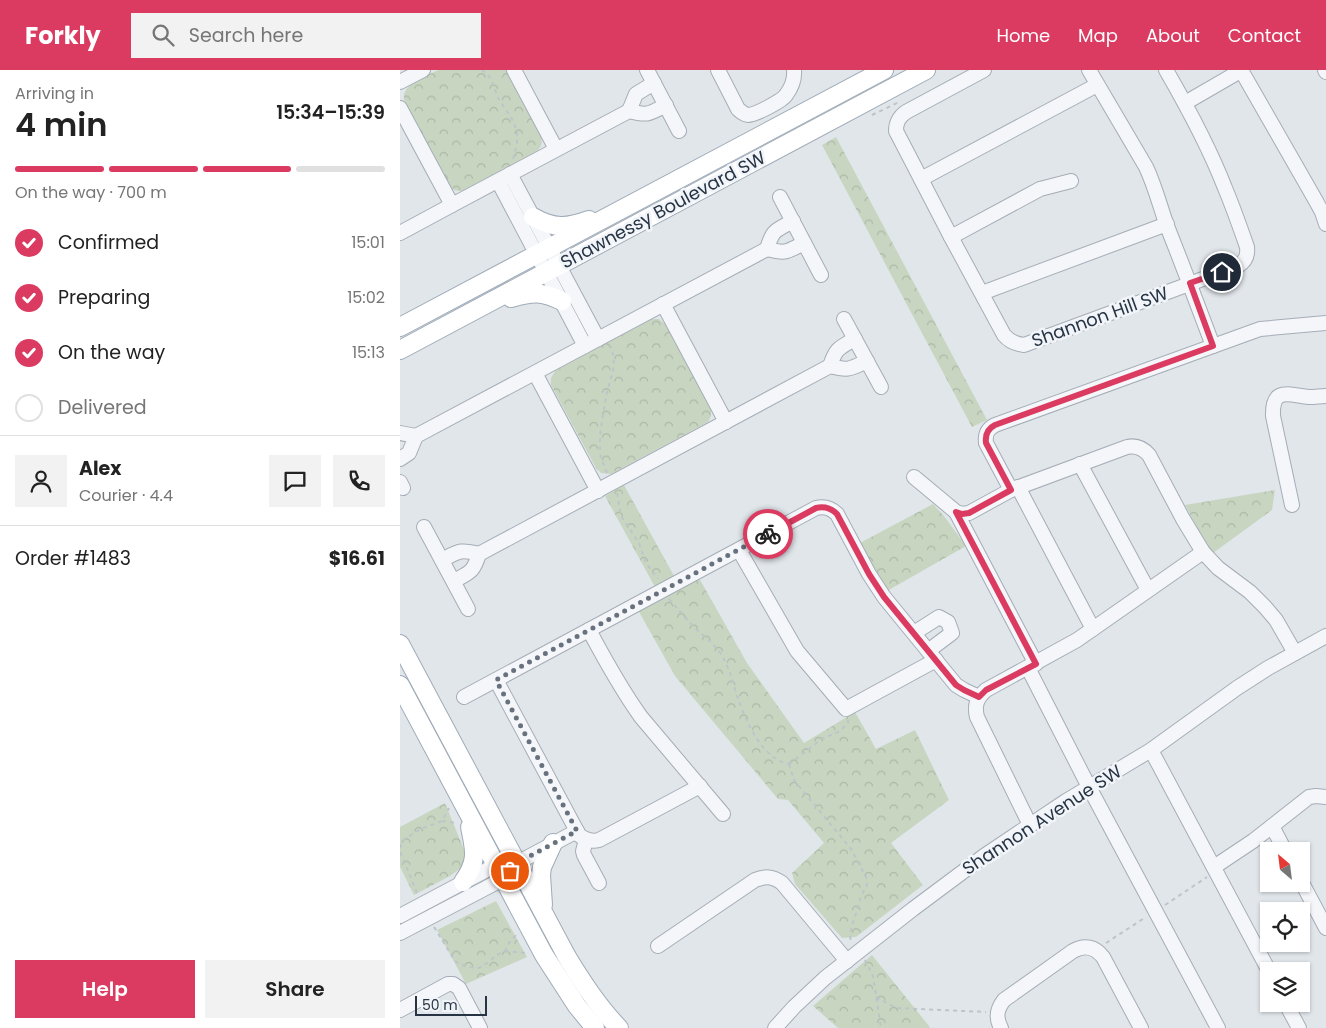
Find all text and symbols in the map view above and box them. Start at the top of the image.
search box [131,13,481,58]
text: Forkly [25,19,101,52]
icon: search [149,21,177,49]
text: Search here [189,22,303,49]
text: Home [996,23,1050,48]
text: Map [1078,23,1118,48]
text: About [1146,23,1200,48]
text: Contact [1228,23,1301,48]
text: Arriving in [15,82,94,105]
text: 15:34–15:39 [276,99,385,126]
text: 4 min [15,102,107,147]
street label: Shawnessy Boulevard SW [556,145,770,274]
text: On the way · 700 m [15,181,167,204]
icon: check [15,229,43,257]
text: Confirmed [58,229,159,256]
text: 15:01 [351,231,385,254]
pin [1201,251,1243,293]
icon: home [1208,258,1236,286]
street label: Shannon Hill SW [1028,280,1172,353]
icon: check [15,284,43,312]
text: Preparing [58,284,150,311]
text: 15:02 [347,286,385,309]
icon: check [15,339,43,367]
text: On the way [58,339,165,366]
text: 15:13 [352,341,385,364]
text: Delivered [58,394,147,421]
button: person [15,455,67,507]
text: Alex [79,455,121,482]
button: chat [269,455,321,507]
button: phone [333,455,385,507]
text: Courier · 4.4 [79,484,173,507]
courier [743,509,793,559]
icon: bike [754,520,782,548]
text: Order #1483 [15,545,131,572]
text: $16.61 [329,545,385,572]
street label: Shannon Avenue SW [957,758,1127,881]
north arrow [1260,842,1310,892]
map controls [1260,842,1310,1012]
pin [489,850,531,892]
icon: bag [496,857,524,885]
button: locate [1260,902,1310,952]
button: Help [15,960,195,1018]
button: Share [205,960,385,1018]
button: layers [1260,962,1310,1012]
scale bar [415,993,488,1016]
text: 50 m [422,995,458,1015]

